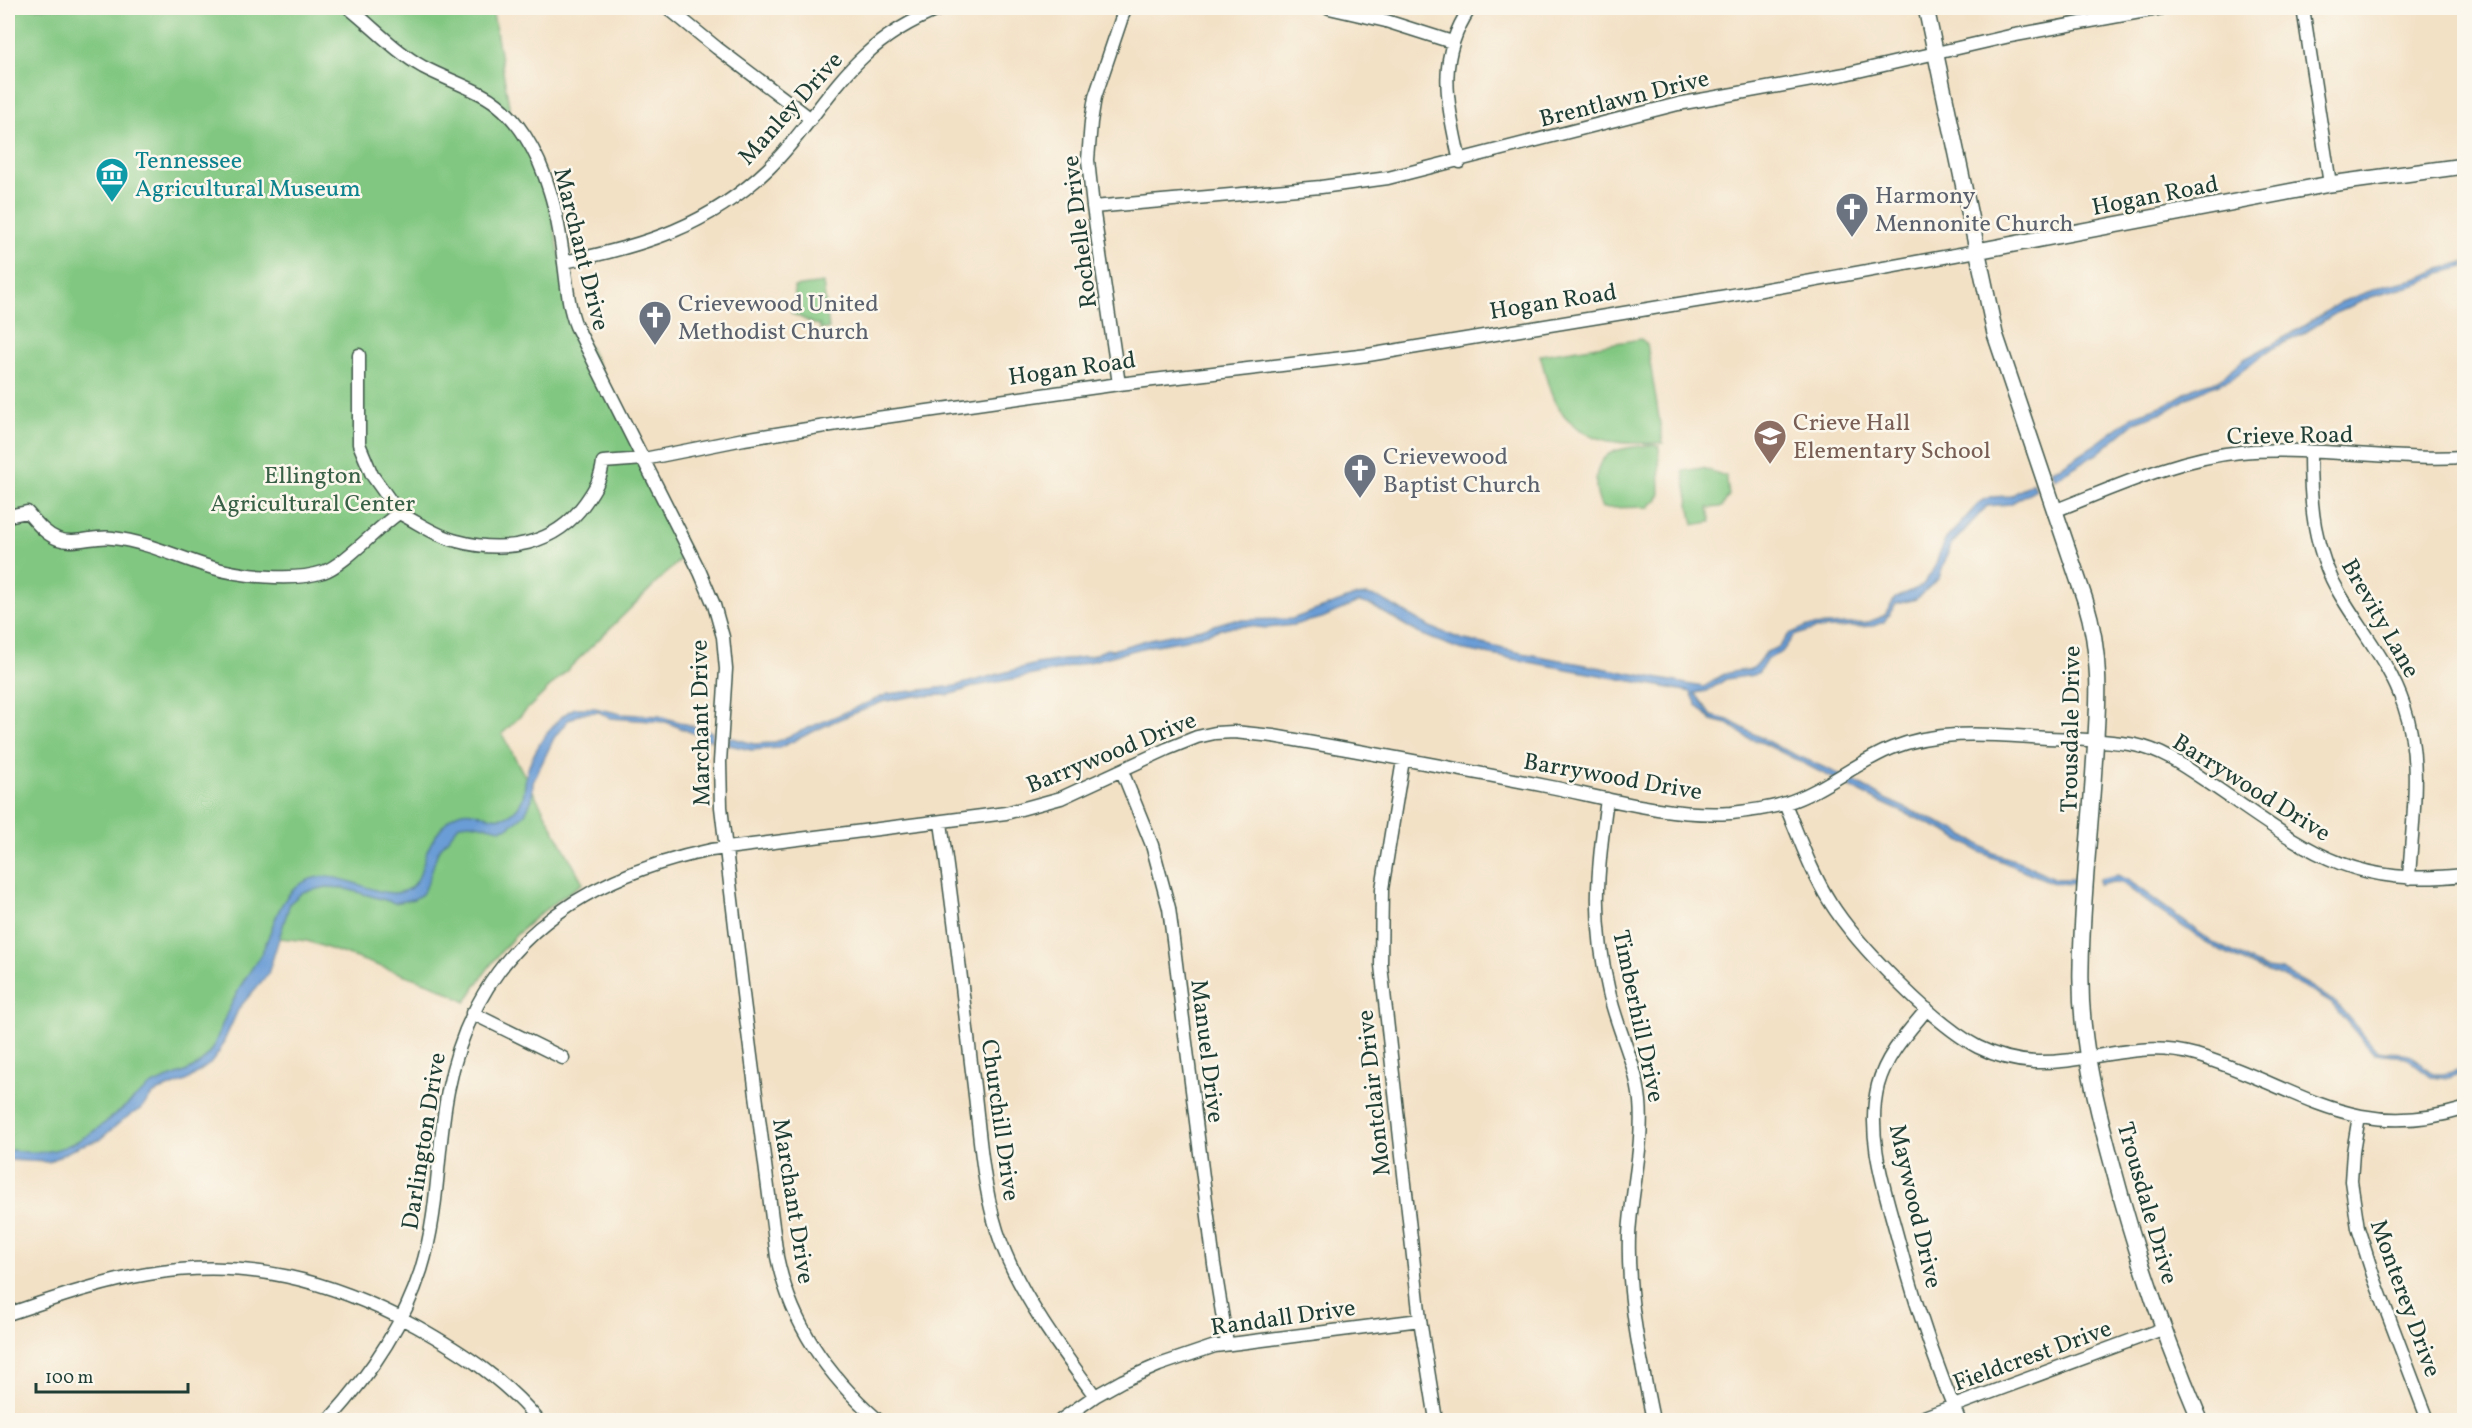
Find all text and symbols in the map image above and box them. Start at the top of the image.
street label: Manley Drive [731,45,852,174]
street label: Brentlawn Drive [1536,62,1713,137]
place label: Tennessee Agricultural Museum [135,145,361,207]
street label: Rochelle Drive [1055,153,1107,310]
museum icon: Tennessee Agricultural Museum [94,156,130,203]
street label: Marchant Drive [543,164,617,335]
street label: Hogan Road [2089,168,2222,226]
place label: Harmony Mennonite Church [1875,180,2074,242]
church icon: Harmony Mennonite Church [1834,191,1870,238]
street label: Hogan Road [1487,276,1619,330]
place label: Crievewood United Methodist Church [678,288,879,350]
church icon: Crievewood United Methodist Church [637,299,673,346]
street label: Hogan Road [1006,344,1138,396]
place label: Crieve Hall Elementary School [1793,407,1991,469]
school or university icon: Crieve Hall Elementary School [1752,418,1788,465]
street label: Crieve Road [2226,419,2354,455]
place label: Crievewood Baptist Church [1383,441,1541,503]
church icon: Crievewood Baptist Church [1342,452,1378,499]
park label: Ellington Agricultural Center [211,460,415,522]
street label: Brevity Lane [2331,553,2427,685]
street label: Marchant Drive [684,639,720,807]
street label: Trousdale Drive [2054,645,2090,813]
street label: Barrywood Drive [1022,704,1202,803]
street label: Barrywood Drive [2165,726,2337,851]
street label: Barrywood Drive [1521,746,1705,810]
street label: Timberhill Drive [1602,927,1672,1106]
street label: Manuel Drive [1180,978,1232,1125]
street label: Montclair Drive [1349,1008,1401,1178]
street label: Churchill Drive [971,1037,1027,1203]
street label: Darlington Drive [394,1050,456,1232]
street label: Marchant Drive [762,1116,822,1286]
street label: Trousdale Drive [2107,1119,2185,1289]
street label: Maywood Drive [1879,1121,1949,1292]
street label: Monterey Drive [2360,1215,2448,1382]
street label: Randall Drive [1209,1292,1358,1346]
street label: Fieldcrest Drive [1949,1312,2117,1401]
scale bar [36,1356,188,1394]
text: 100 m [45,1366,94,1391]

